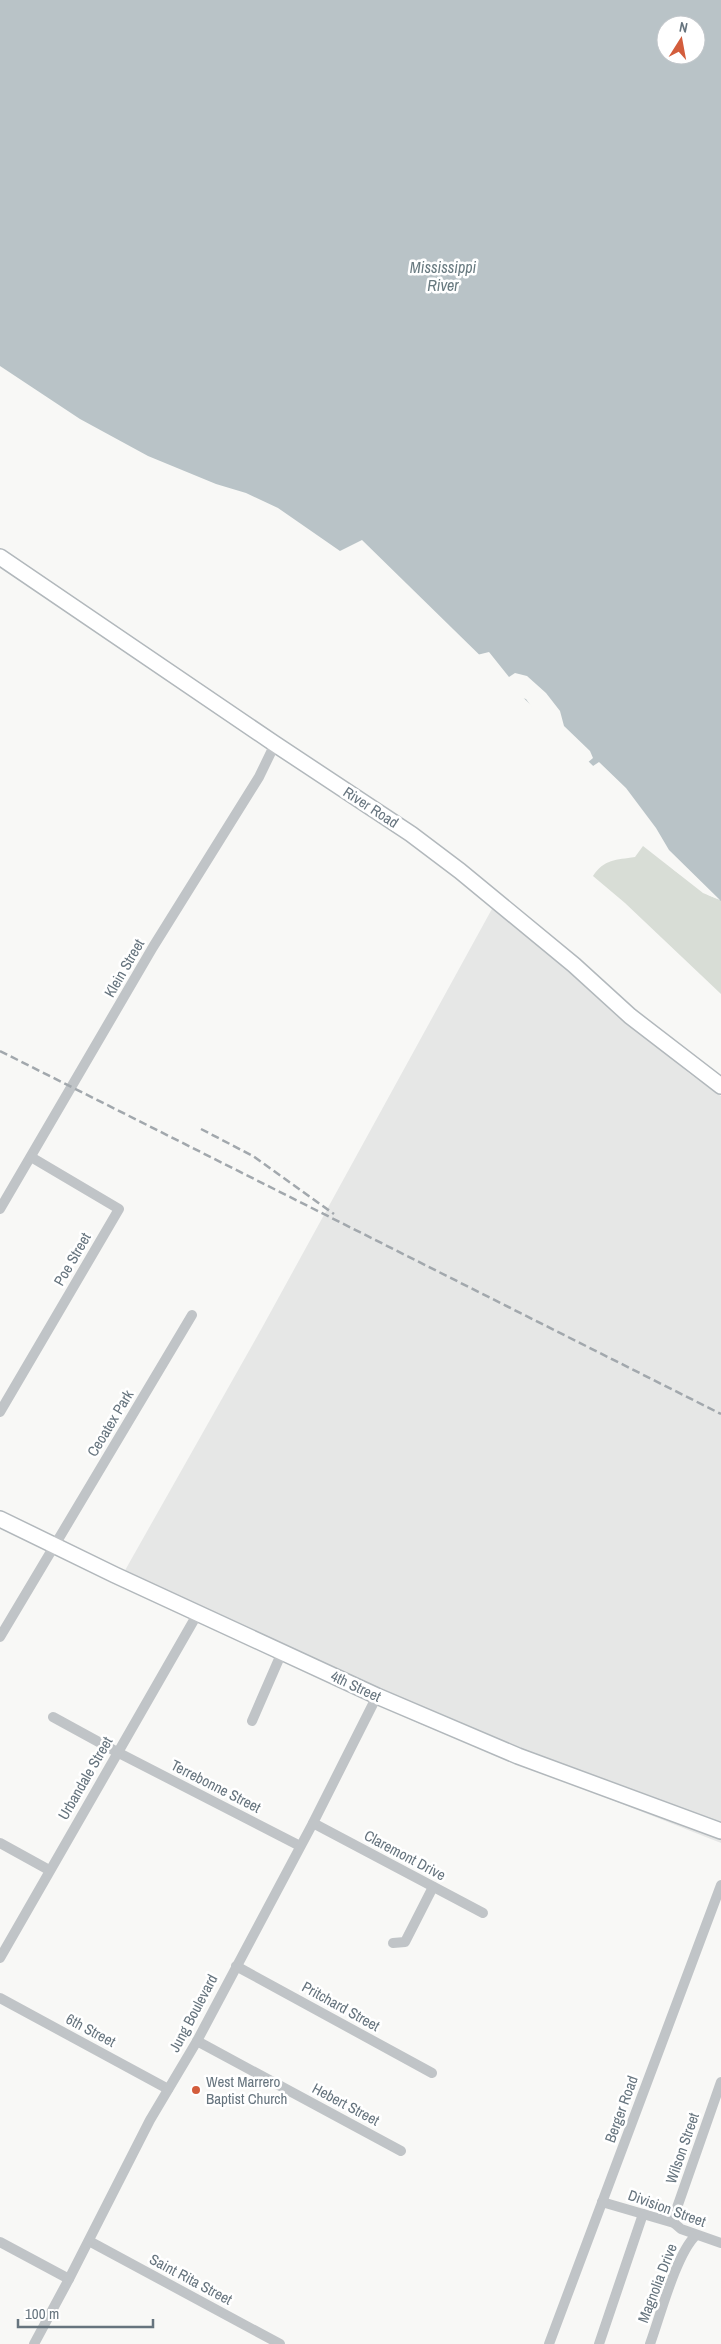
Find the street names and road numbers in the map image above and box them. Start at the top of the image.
street label: River Road [339,781,403,833]
street label: Klein Street [99,934,149,1001]
street label: Poe Street [48,1228,96,1289]
street label: Ceoatex Park [82,1385,139,1460]
street label: 4th Street [327,1665,385,1707]
street label: Urbandale Street [53,1732,118,1824]
street label: Terrebonne Street [167,1754,265,1818]
street label: Claremont Drive [361,1825,450,1885]
street label: Jung Boulevard [164,1970,222,2056]
street label: Pritchard Street [298,1976,384,2036]
street label: 6th Street [63,2008,120,2052]
street label: Berger Road [599,2073,643,2145]
street label: Hebert Street [309,2078,384,2131]
street label: Wilson Street [660,2109,704,2186]
street label: Division Street [625,2184,709,2232]
street label: Magnolia Drive [632,2240,682,2326]
street label: Saint Rita Street [146,2248,237,2310]

